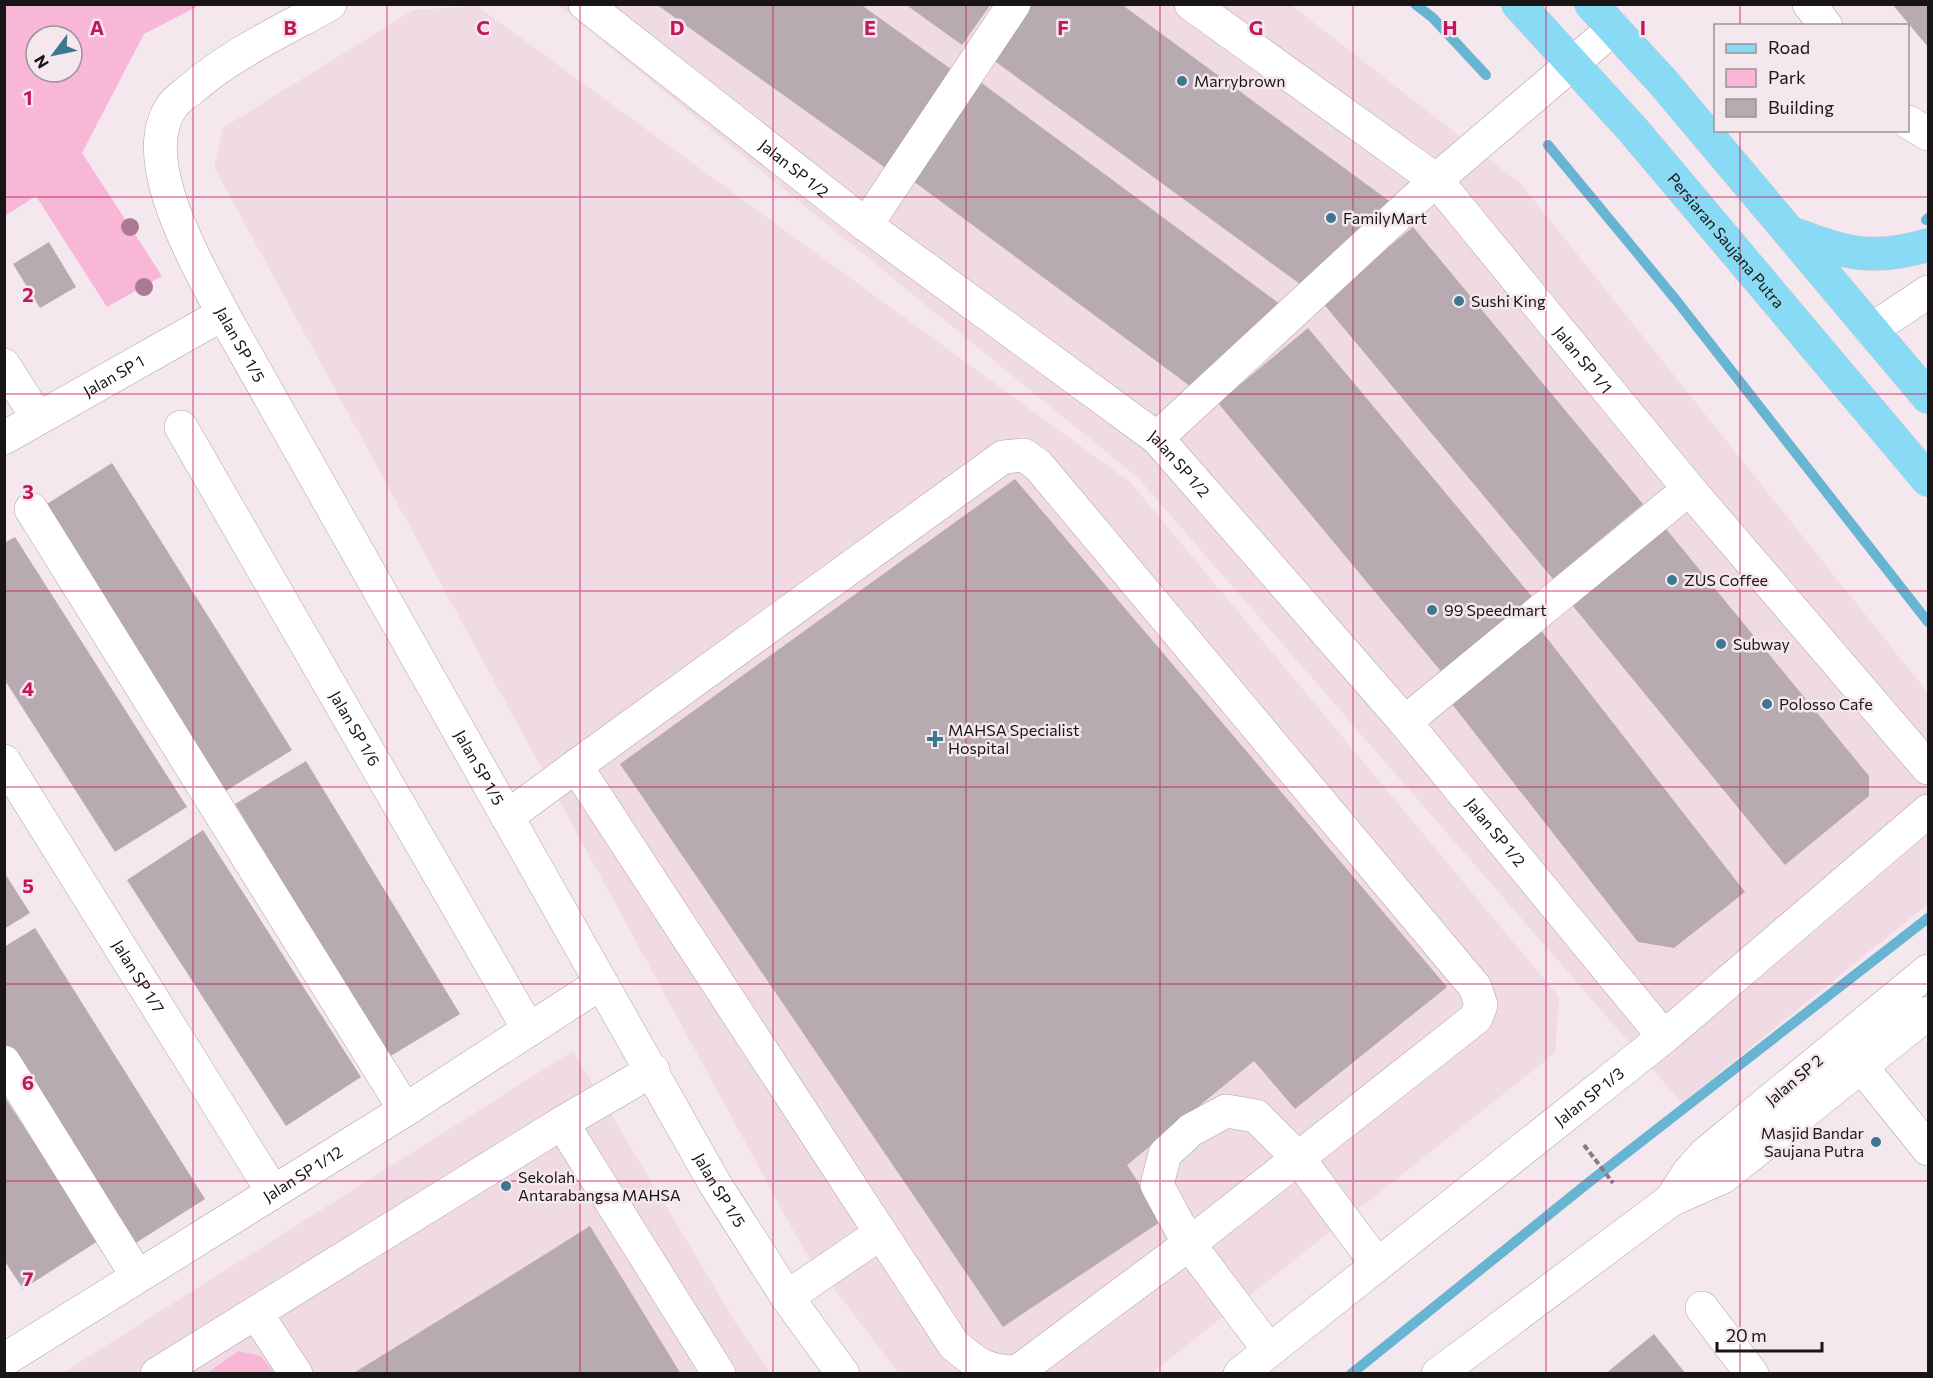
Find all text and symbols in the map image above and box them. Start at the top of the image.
text: A [90,15,104,39]
text: B [283,15,297,39]
text: C [476,15,490,39]
text: D [670,15,684,39]
text: E [864,15,876,39]
text: F [1057,15,1069,39]
text: G [1249,15,1263,39]
text: H [1443,15,1458,39]
text: I [1640,15,1646,39]
north arrow [24,24,84,84]
legend [1714,24,1909,132]
text: Road [1768,36,1810,58]
text: N [30,52,52,72]
text: Park [1768,66,1806,88]
place label: Marrybrown [1194,71,1285,90]
marker: Marrybrown [1175,74,1189,88]
text: 1 [23,85,33,109]
text: Building [1768,96,1834,118]
street label: Jalan SP 1/2 [756,135,833,201]
street label: Persiaran Saujana Putra [1664,169,1789,312]
place label: FamilyMart [1343,208,1428,227]
marker: FamilyMart [1324,211,1338,225]
text: 2 [22,282,34,306]
place label: Sushi King [1471,291,1546,310]
marker: Sushi King [1452,294,1466,308]
street label: Jalan SP 1/5 [212,304,269,385]
street label: Jalan SP 1/1 [1551,322,1617,397]
street label: Jalan SP 1 [80,351,147,400]
street label: Jalan SP 1/2 [1145,425,1214,501]
text: 3 [22,479,34,503]
place label: ZUS Coffee [1684,570,1768,589]
marker: ZUS Coffee [1665,573,1679,587]
place label: 99 Speedmart [1444,600,1547,619]
marker: 99 Speedmart [1425,603,1439,617]
place label: Subway [1733,634,1790,653]
marker: Subway [1714,637,1728,651]
text: 4 [22,676,34,700]
street label: Jalan SP 1/6 [326,687,384,769]
place label: Polosso Cafe [1779,694,1873,713]
marker: Polosso Cafe [1760,697,1774,711]
place label: MAHSA Specialist Hospital [948,720,1080,757]
street label: Jalan SP 1/5 [451,726,509,808]
marker: MAHSA Specialist Hospital [926,730,944,748]
street label: Jalan SP 1/2 [1462,794,1530,870]
text: 5 [22,873,34,897]
street label: Jalan SP 1/7 [109,936,169,1016]
street label: Jalan SP 2 [1761,1050,1826,1109]
street label: Jalan SP 1/3 [1550,1063,1627,1129]
text: 6 [22,1070,34,1094]
place label: Masjid Bandar Saujana Putra [1761,1123,1865,1160]
marker: Masjid Bandar Saujana Putra [1869,1135,1883,1149]
street label: Jalan SP 1/12 [259,1141,346,1205]
street label: Jalan SP 1/5 [690,1149,750,1230]
place label: Sekolah Antarabangsa MAHSA [518,1167,681,1204]
marker: Sekolah Antarabangsa MAHSA [499,1179,513,1193]
text: 7 [23,1266,34,1290]
scale bar [1717,1315,1822,1353]
text: 20 m [1726,1324,1767,1346]

